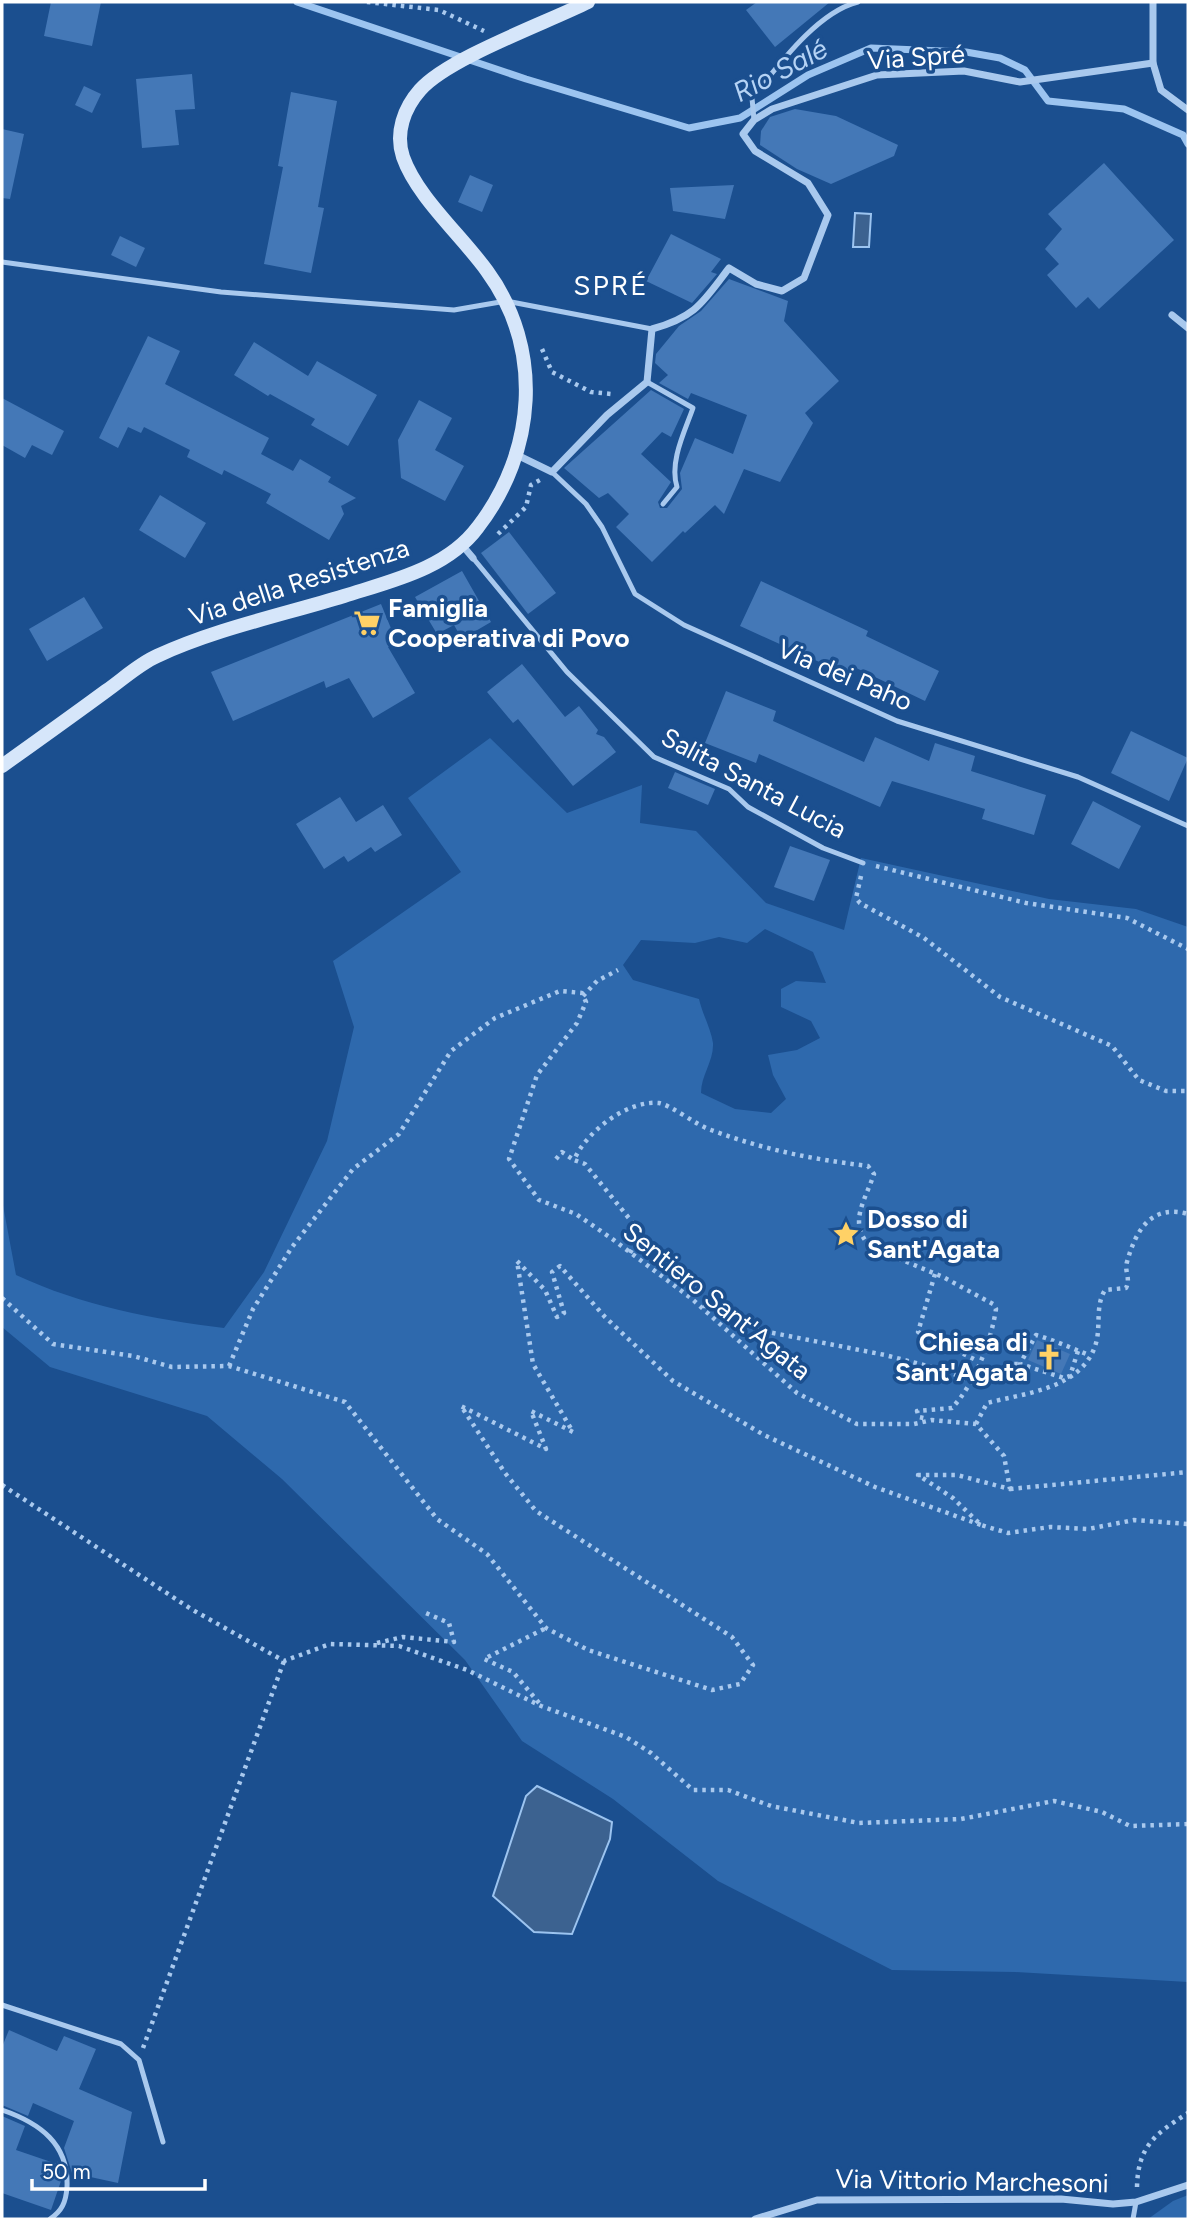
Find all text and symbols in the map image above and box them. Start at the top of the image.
water label: Rio Salé [727,31,833,109]
street label: Via Spré [866,38,966,76]
district label: SPRÉ [573,268,649,302]
street label: Via della Resistenza [185,531,413,633]
place label: Famiglia Cooperativa di Povo [388,592,630,654]
supermarket icon: Famiglia Cooperativa di Povo [352,608,382,638]
street label: Via dei Paho [773,632,917,718]
street label: Salita Santa Lucia [656,721,852,845]
place label: Dosso di Sant'Agata [867,1203,1000,1265]
street label: Sentiero Sant'Agata [616,1215,818,1387]
place icon: Dosso di Sant'Agata [831,1219,861,1249]
place label: Chiesa di Sant'Agata [895,1326,1028,1388]
church icon: Chiesa di Sant'Agata [1034,1342,1064,1372]
scale bar [32,2148,205,2192]
text: 50 m [42,2159,91,2184]
street label: Via Vittorio Marchesoni [835,2163,1109,2199]

